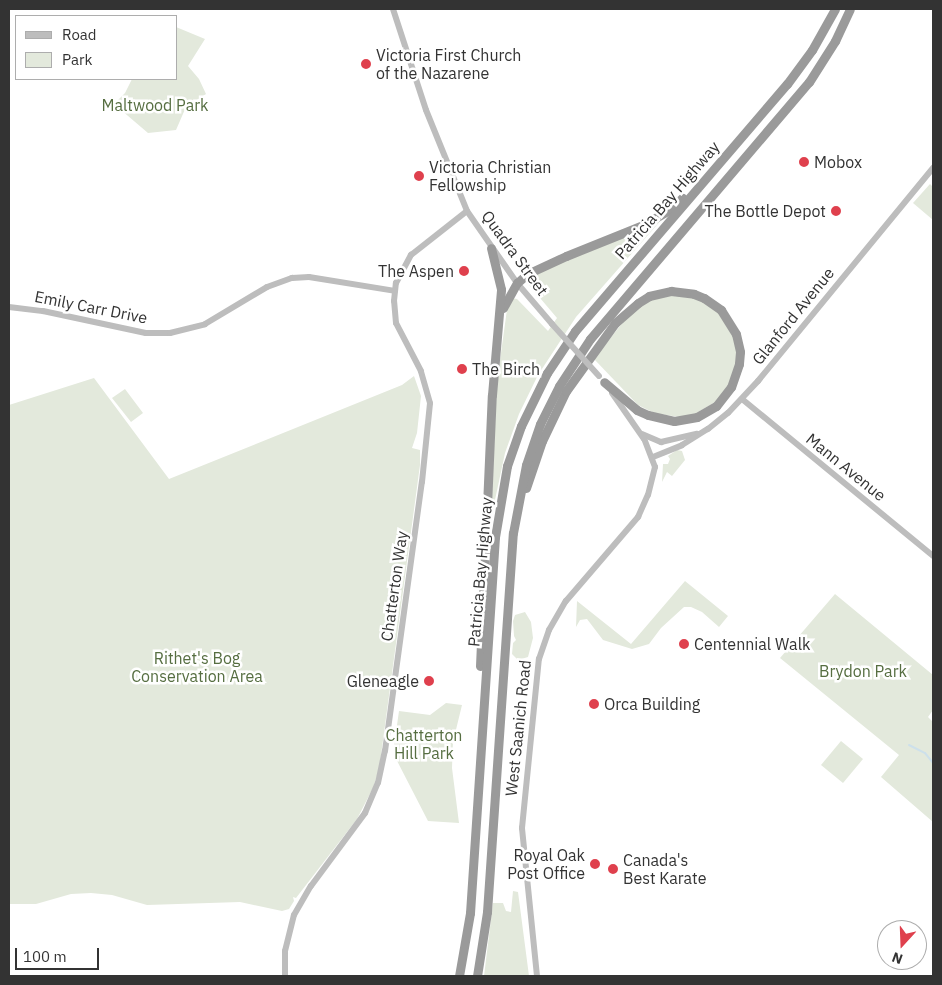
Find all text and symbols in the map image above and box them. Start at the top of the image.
legend [15,15,178,80]
text: Road [62,25,97,44]
place label: Victoria First Church of the Nazarene [376,45,521,83]
text: Park [62,50,92,69]
marker: Victoria First Church of the Nazarene [360,58,372,70]
park label: Maltwood Park [102,95,208,115]
street label: Patricia Bay Highway [611,137,723,263]
place label: Mobox [814,152,862,172]
marker: Mobox [798,156,810,168]
place label: Victoria Christian Fellowship [429,157,551,195]
marker: Victoria Christian Fellowship [413,170,425,182]
place label: The Bottle Depot [704,201,826,221]
marker: The Bottle Depot [830,205,842,217]
street label: Quadra Street [478,207,552,299]
place label: The Aspen [378,261,454,281]
street label: Glanford Avenue [748,264,838,368]
marker: The Aspen [458,265,470,277]
street label: Emily Carr Drive [33,287,149,327]
place label: The Birch [472,359,540,379]
marker: The Birch [456,363,468,375]
street label: Mann Avenue [802,429,890,505]
street label: Patricia Bay Highway [464,496,496,648]
street label: Chatterton Way [377,530,411,642]
place label: Centennial Walk [694,634,810,654]
marker: Centennial Walk [678,638,690,650]
park label: Rithet's Bog Conservation Area [131,648,263,686]
street label: West Saanich Road [501,659,535,797]
park label: Brydon Park [819,661,907,681]
place label: Gleneagle [347,671,419,691]
marker: Gleneagle [423,675,435,687]
place label: Orca Building [604,694,700,714]
marker: Orca Building [588,698,600,710]
park label: Chatterton Hill Park [386,725,462,763]
place label: Royal Oak Post Office [507,845,585,883]
place label: Canada's Best Karate [623,850,706,888]
marker: Royal Oak Post Office [589,858,601,870]
marker: Canada's Best Karate [607,863,619,875]
north arrow [877,920,927,970]
scale bar [18,938,101,970]
text: 100 m [23,947,67,966]
text: N [889,948,905,968]

